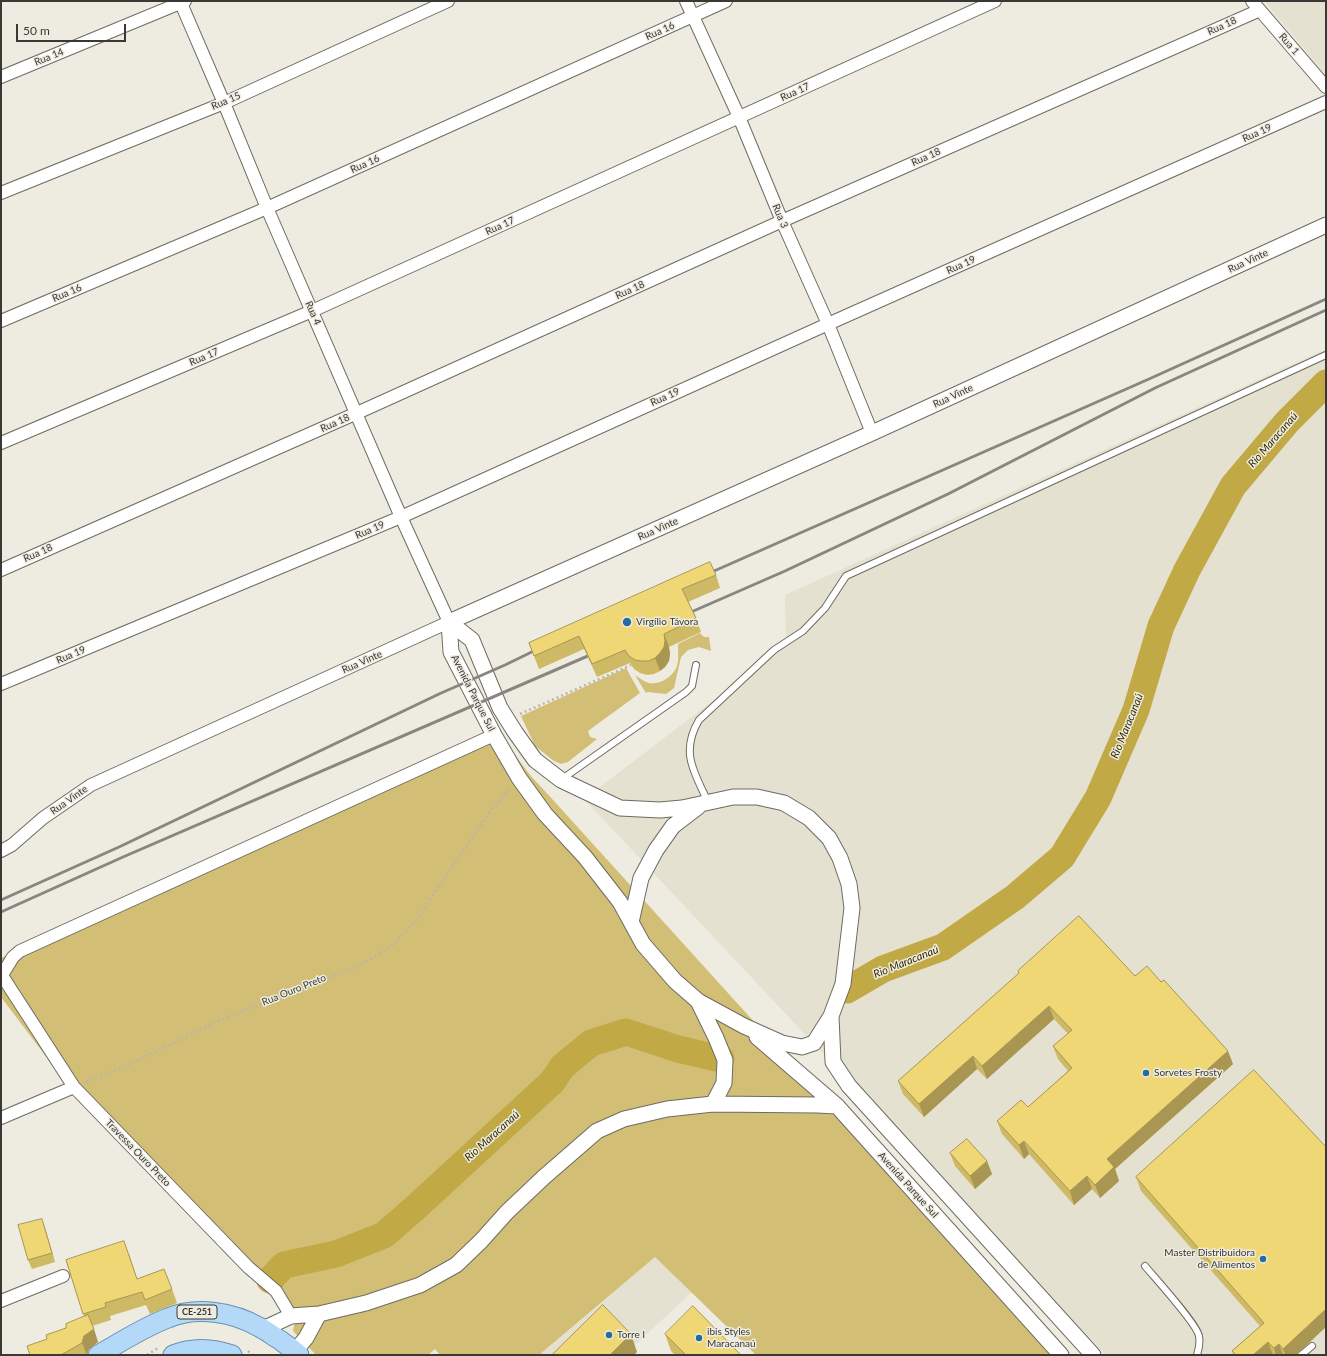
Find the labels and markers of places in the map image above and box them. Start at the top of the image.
marker: Virgílio Távora [621,616,633,628]
place label: Virgílio Távora [636,616,698,628]
place label: Sorvetes Frosty [1154,1067,1222,1079]
marker: Sorvetes Frosty [1141,1068,1151,1078]
place label: Master Distribuidora de Alimentos [1164,1247,1255,1270]
marker: Master Distribuidora de Alimentos [1258,1254,1268,1264]
place label: ibis Styles Maracanaú [707,1326,756,1350]
place label: Torre I [617,1329,645,1341]
marker: Torre I [604,1330,614,1340]
marker: ibis Styles Maracanaú [694,1333,704,1343]

